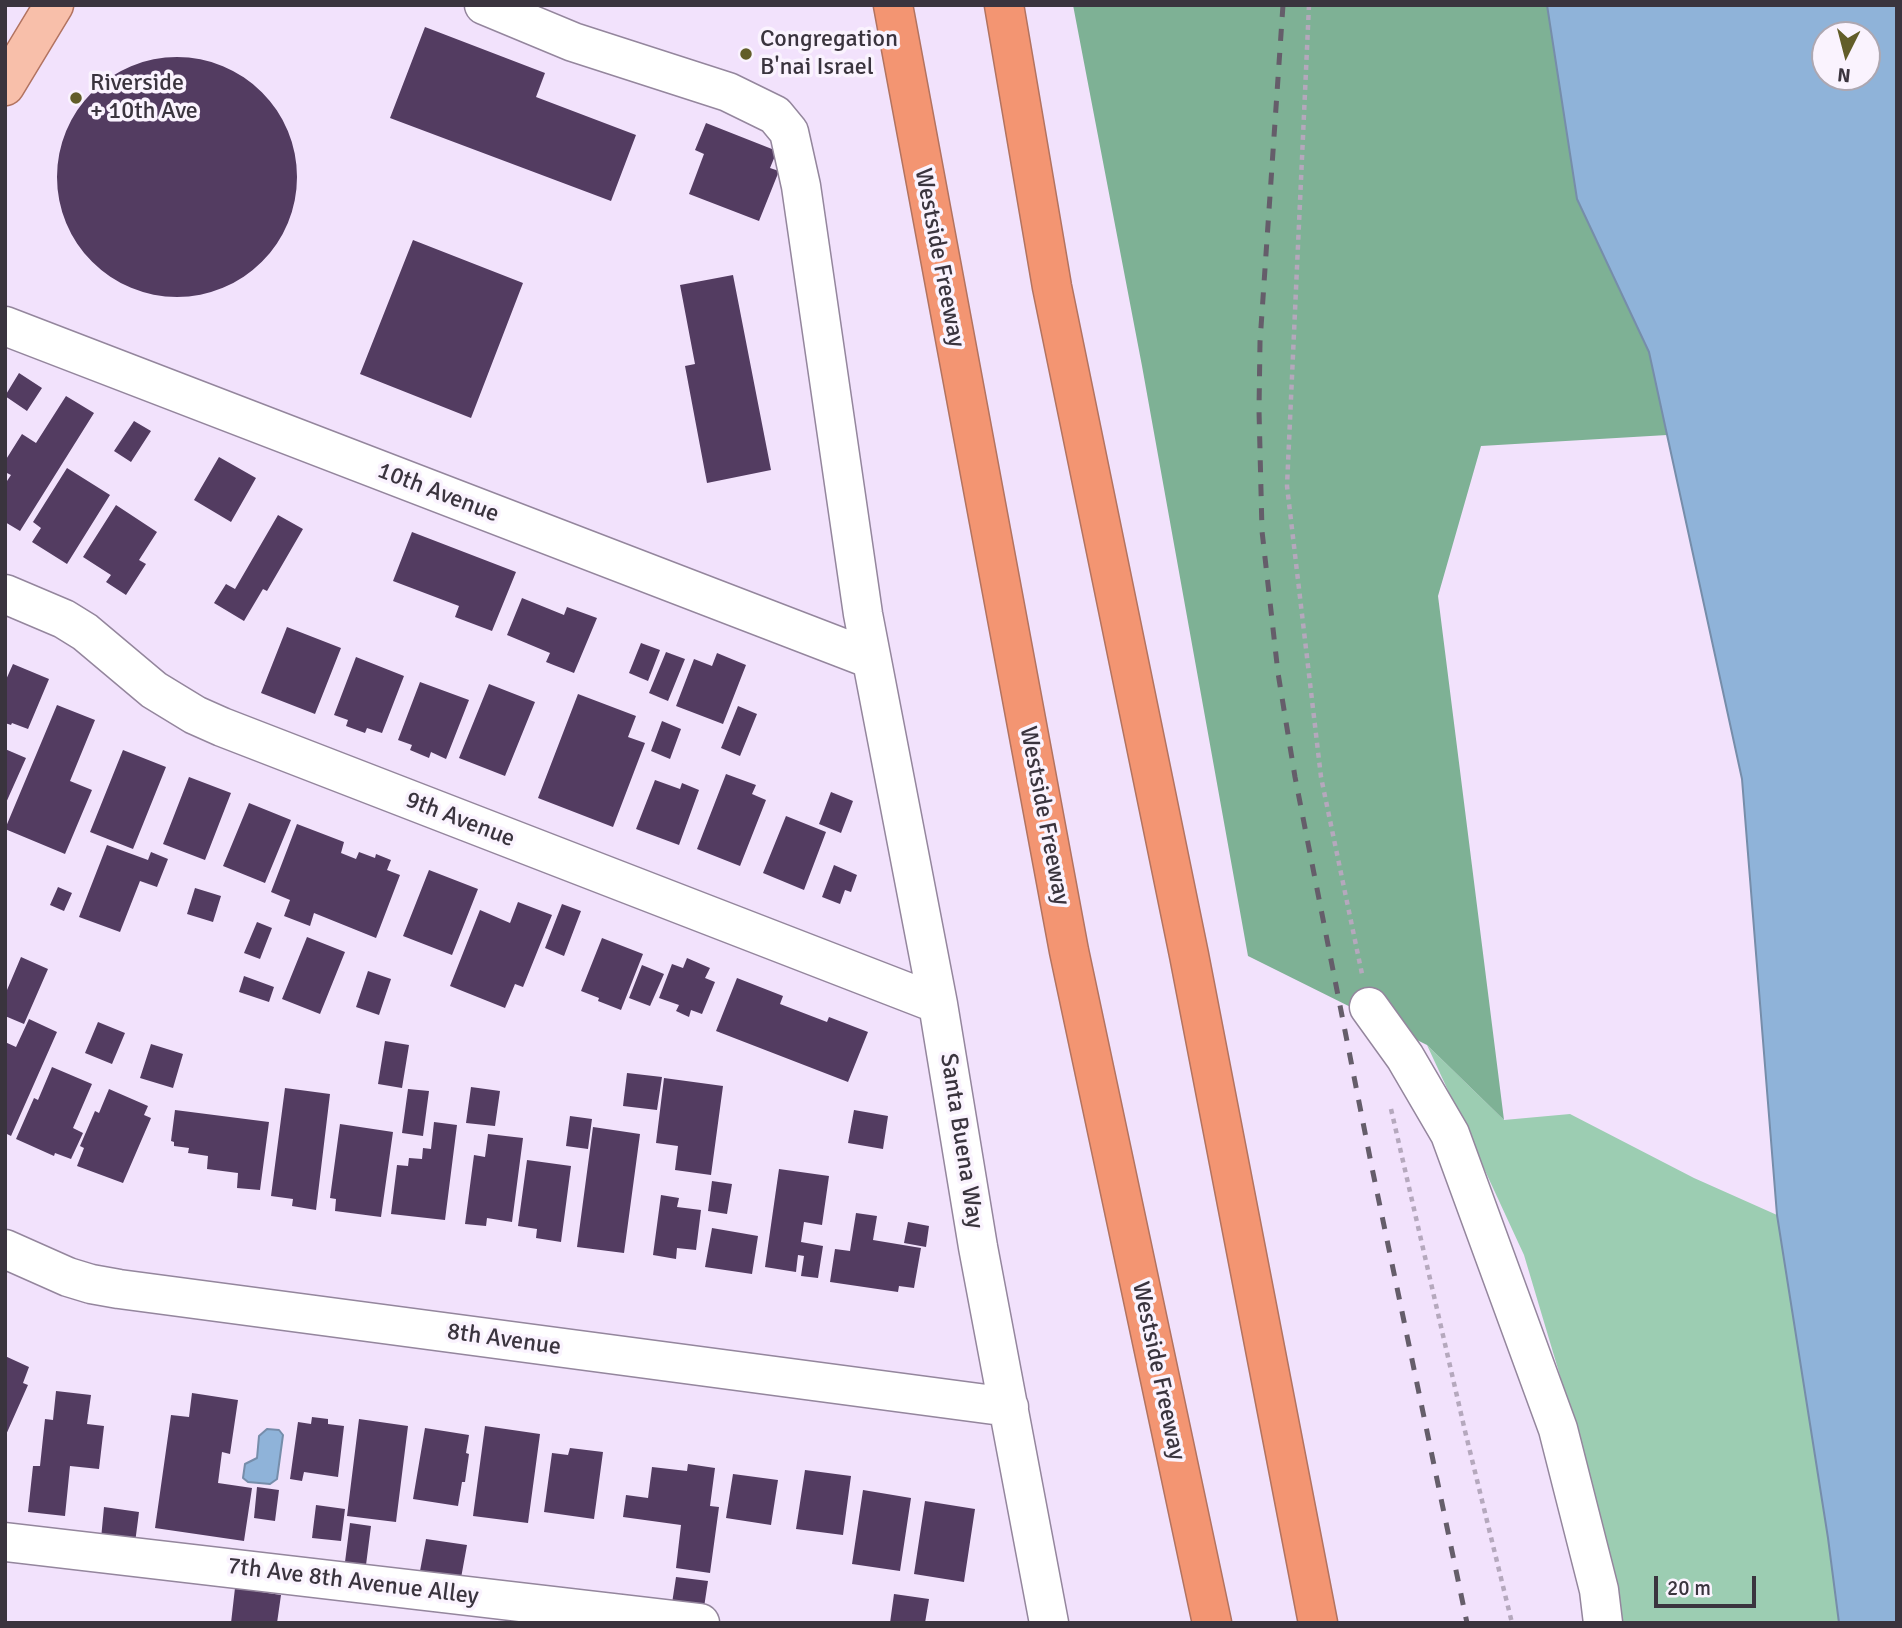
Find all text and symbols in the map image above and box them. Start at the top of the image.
north arrow [1811,21,1881,91]
place label: Congregation B'nai Israel [760,26,898,82]
marker: Congregation B'nai Israel [738,46,754,62]
text: N [1836,62,1852,88]
place label: Riverside + 10th Ave [90,70,198,126]
marker: Riverside + 10th Ave [68,90,84,106]
street label: Westside Freeway [908,166,970,350]
street label: 10th Avenue [373,457,503,529]
street label: Westside Freeway [1013,724,1075,908]
street label: 9th Avenue [401,786,519,854]
street label: Santa Buena Way [933,1051,989,1231]
street label: Westside Freeway [1125,1279,1191,1463]
street label: 8th Avenue [445,1318,563,1362]
street label: 7th Ave 8th Avenue Alley [226,1552,480,1612]
scale bar [1657,1562,1758,1606]
text: 20 m [1667,1575,1711,1601]

